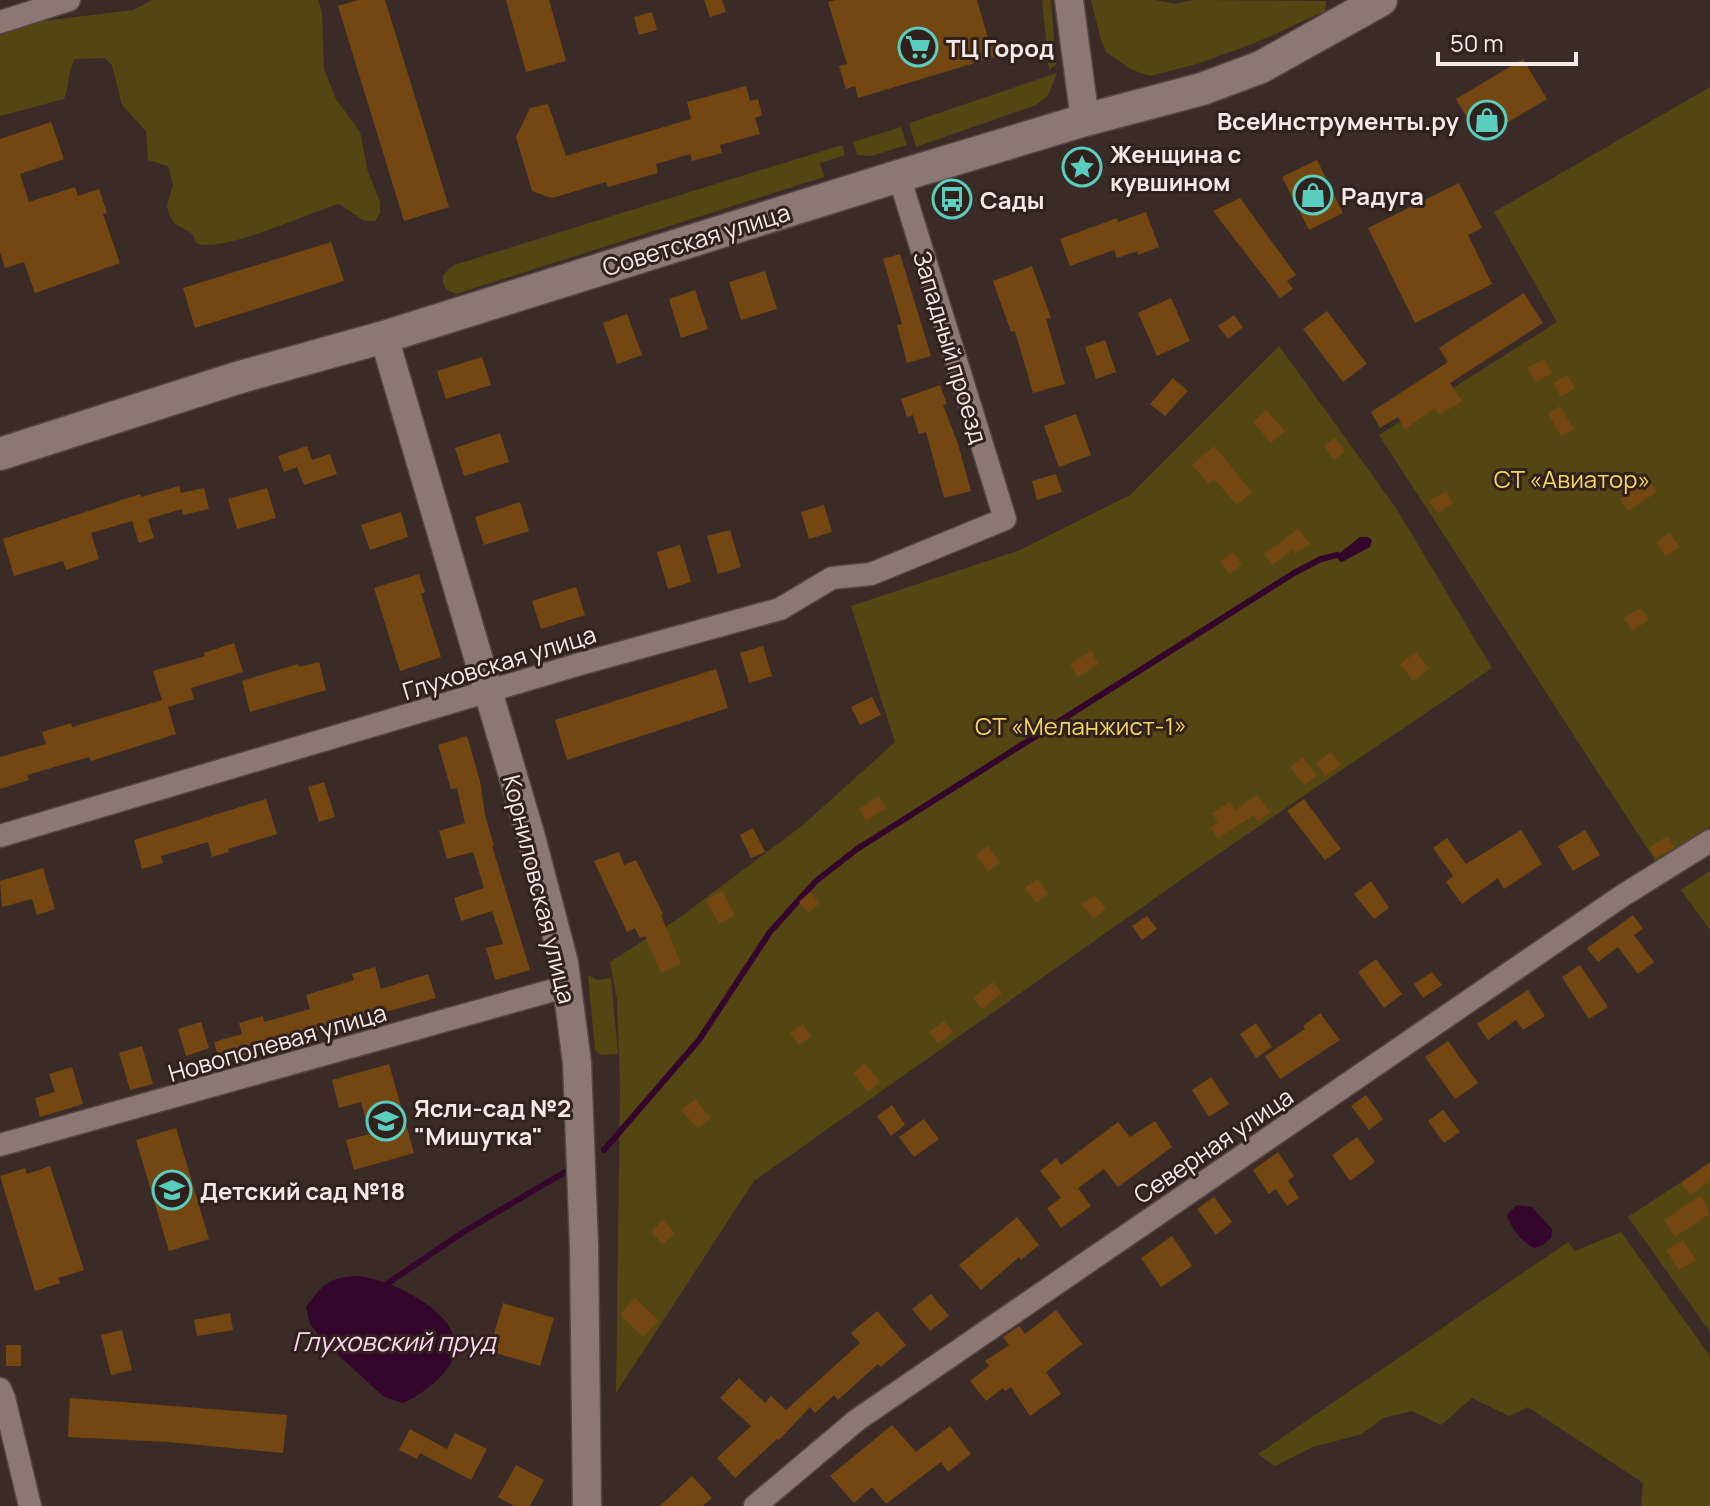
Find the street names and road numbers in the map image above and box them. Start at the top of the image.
street label: Советская улица [598,195,794,283]
street label: Западный проезд [906,247,996,447]
street label: Глуховская улица [398,617,600,707]
street label: Корниловская улица [496,771,584,1007]
street label: Новополевая улица [164,995,390,1089]
street label: Северная улица [1127,1079,1299,1211]

